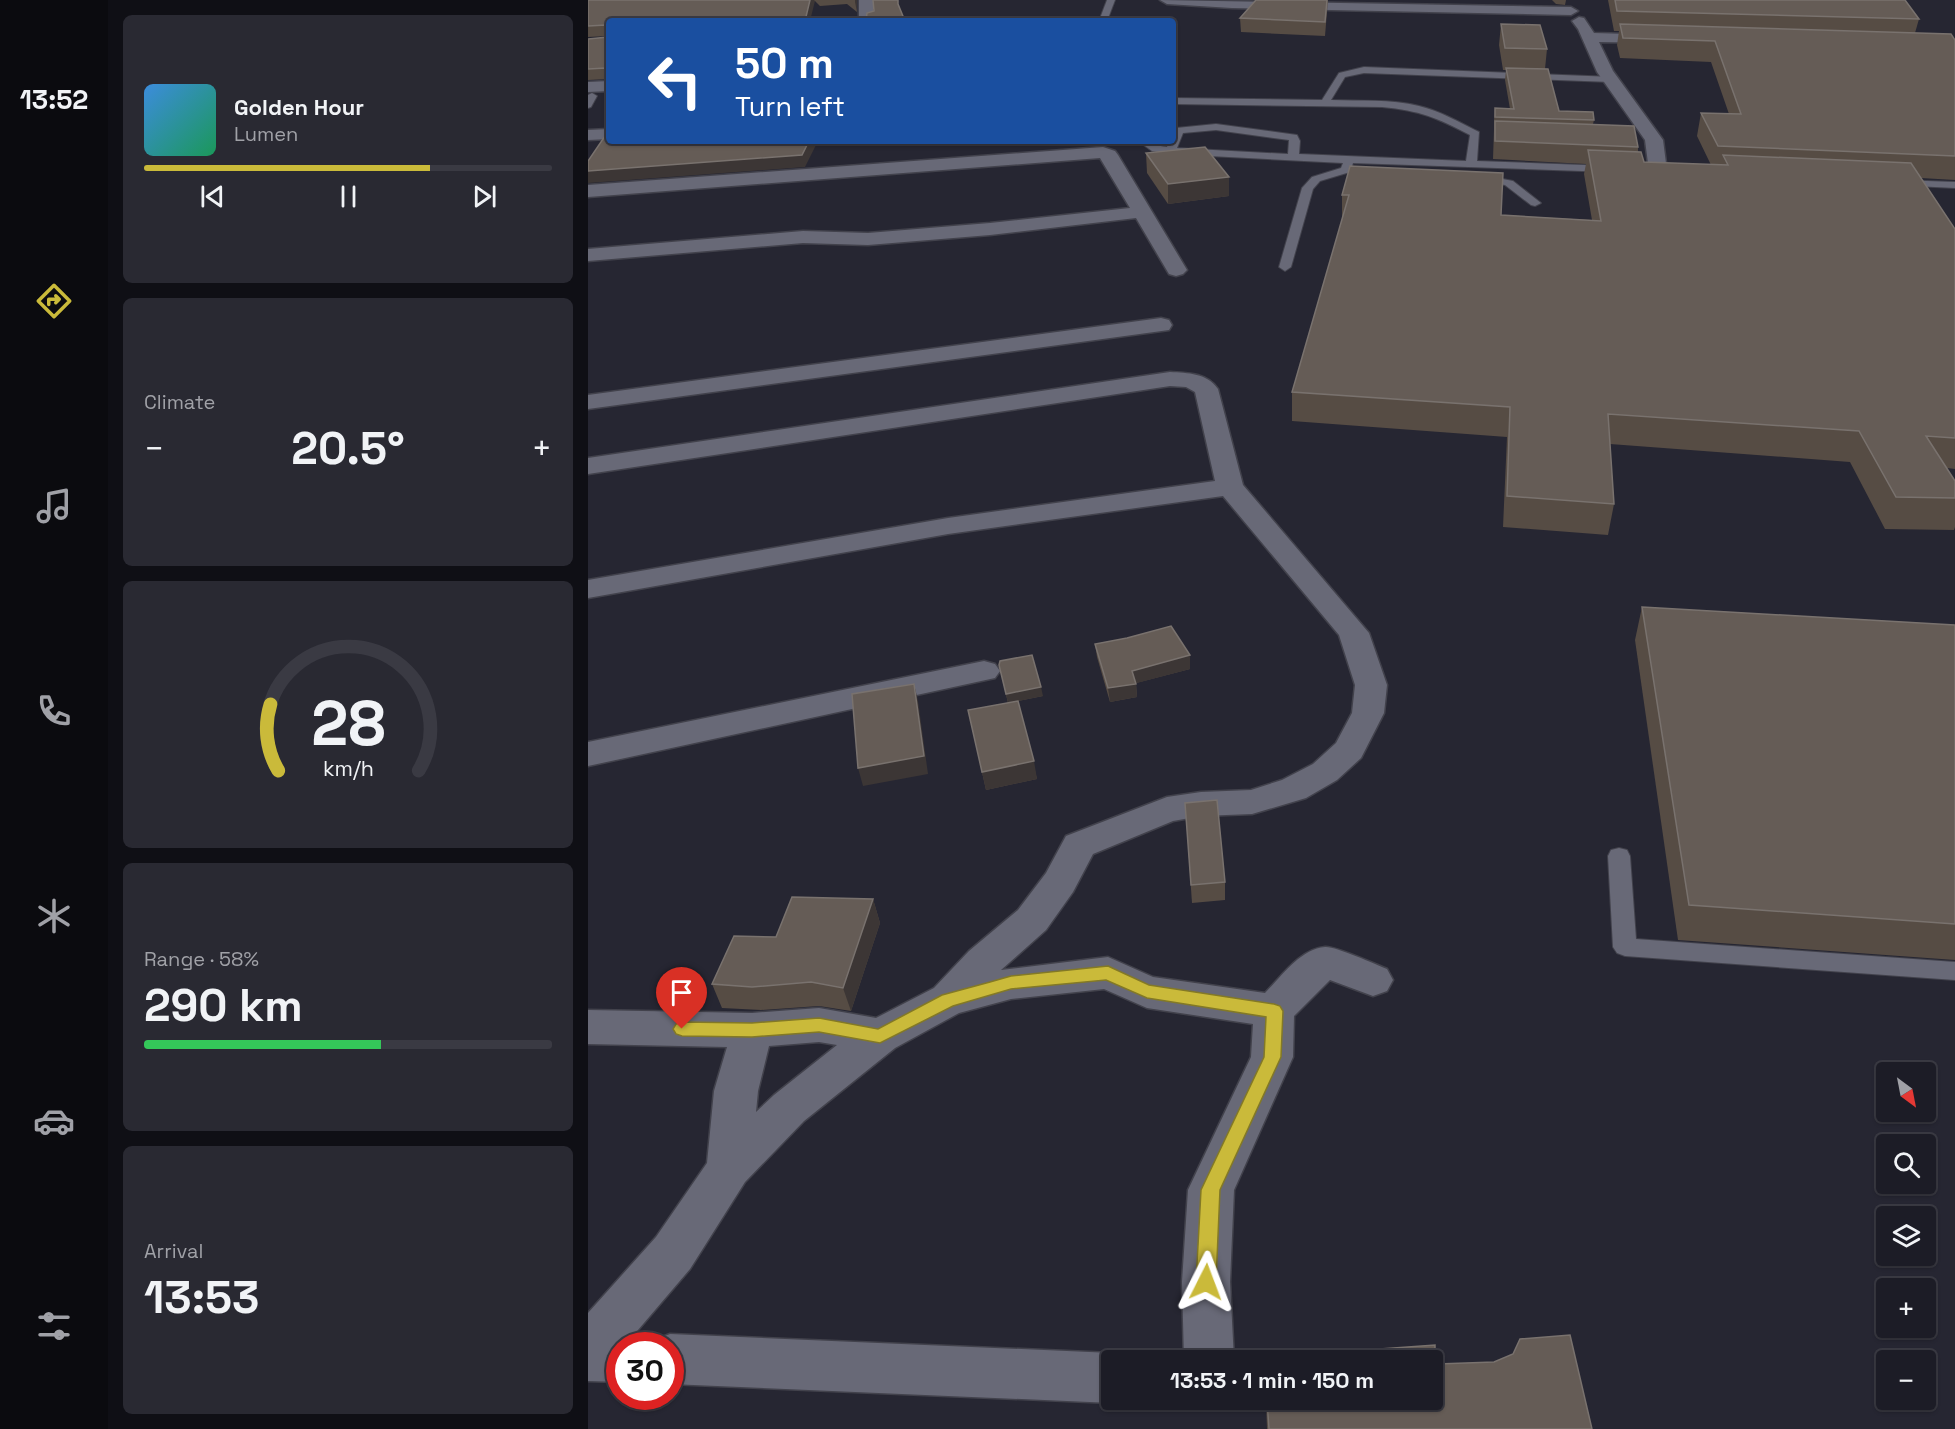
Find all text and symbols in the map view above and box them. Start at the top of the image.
text: 50 m [735,37,834,90]
icon: left [636,42,714,120]
text: 13:52 [20,82,88,117]
text: Turn left [735,89,845,124]
text: Golden Hour [234,93,364,121]
text: Lumen [234,121,298,147]
icon: previous [196,180,229,213]
icon: pause [332,180,365,213]
icon: next [468,180,501,213]
icon: directions [33,280,75,322]
text: Climate [144,389,215,415]
text: 20.5° [291,420,405,477]
text: − [144,428,164,470]
text: + [532,428,552,470]
icon: music [33,485,75,527]
text: 28 [311,685,385,764]
icon: phone [33,690,75,732]
text: km/h [322,756,374,783]
icon: climate [33,895,75,937]
text: Range · 58% [144,946,259,972]
pin [656,967,707,1029]
icon: arrive [665,976,698,1009]
text: 290 km [144,977,303,1034]
north arrow [1876,1062,1936,1122]
map controls [1876,1062,1936,1410]
icon: car [33,1100,75,1142]
button: search [1876,1134,1936,1194]
button: layers [1876,1206,1936,1266]
text: Arrival [144,1238,203,1264]
position arrow [1174,1250,1238,1314]
text: 13:53 [144,1269,259,1326]
button: + [1876,1278,1936,1338]
icon: filters [33,1305,75,1347]
speed limit sign: 30 [606,1332,684,1410]
button: − [1876,1350,1936,1410]
text: 13:53 · 1 min · 150 m [1170,1366,1374,1394]

